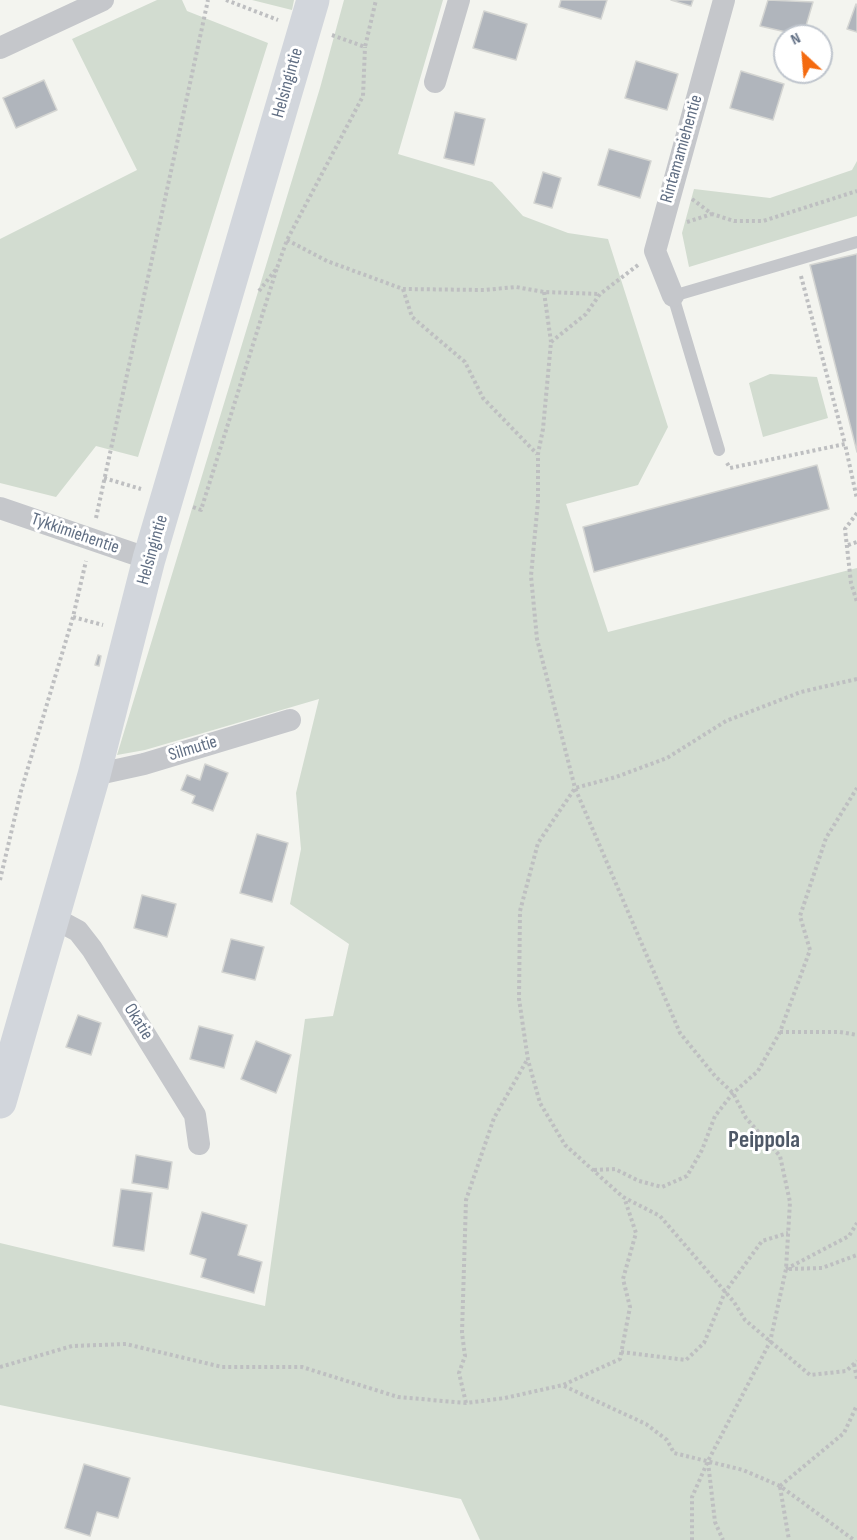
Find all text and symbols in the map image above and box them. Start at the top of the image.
north arrow [773,24,833,84]
text: N [788,29,804,50]
street label: Helsingintie [268,46,308,120]
street label: Rintamamiehentie [656,93,708,205]
street label: Tykkimiehentie [28,509,122,559]
street label: Helsingintie [133,513,173,587]
street label: Silmutie [166,731,220,767]
street label: Okatie [119,1000,157,1044]
district label: Peippola [728,1127,800,1155]

